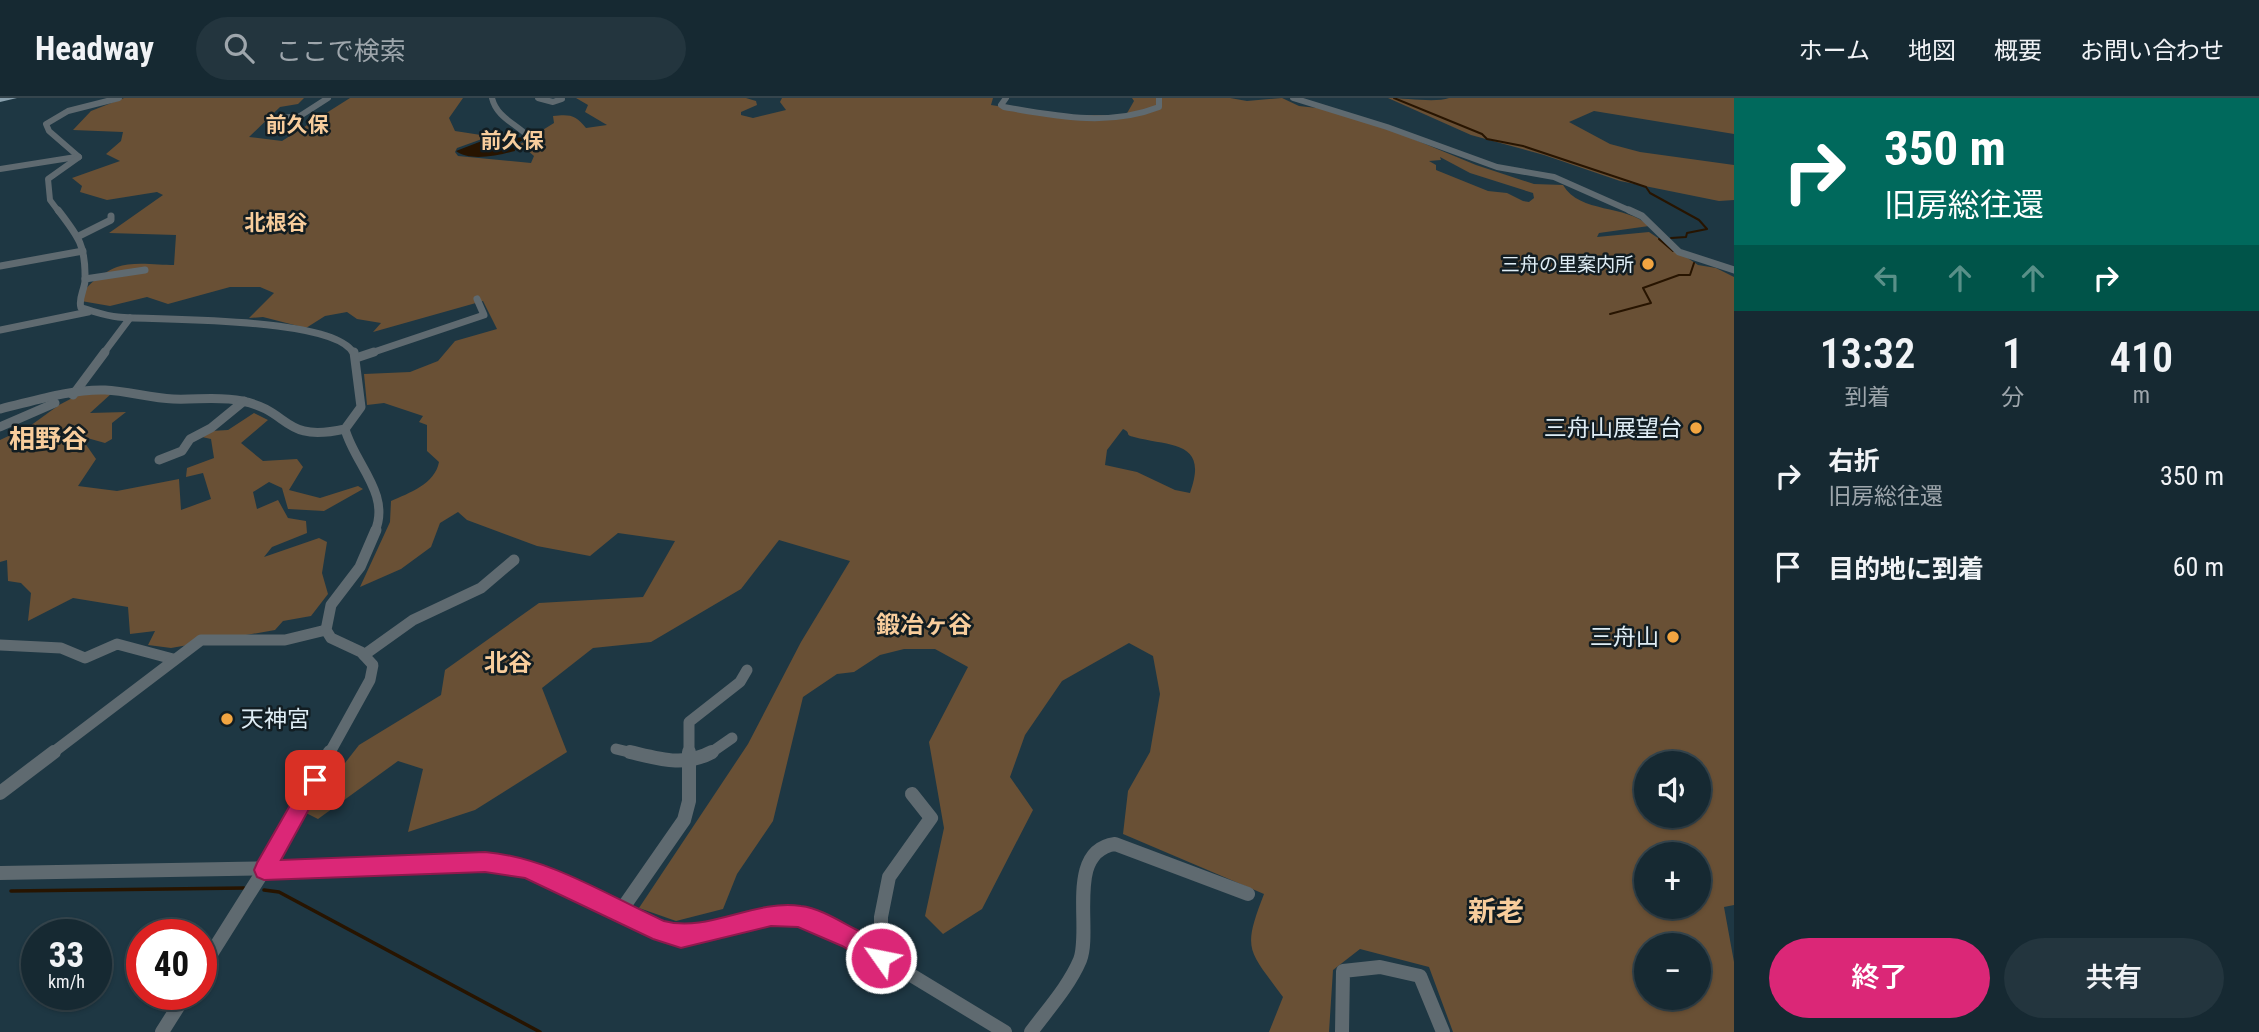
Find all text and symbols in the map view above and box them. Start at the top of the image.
search box [196,17,686,80]
text: Headway [35,29,154,68]
icon: search [220,29,258,67]
text: ここで検索 [276,36,406,66]
text: ホーム [1799,37,1870,65]
text: 地図 [1908,37,1956,65]
text: 概要 [1994,37,2042,65]
text: お問い合わせ [2080,37,2224,65]
district label: 前久保 [266,113,329,137]
text: 350 m [1884,120,2006,177]
icon: right [1769,126,1860,217]
district label: 前久保 [481,129,544,153]
text: 旧房総往還 [1884,186,2044,224]
district label: 北根谷 [245,211,308,235]
place label: 三舟の里案内所 [1501,253,1634,276]
marker: 三舟の里案内所 [1640,256,1656,272]
icon: left [1868,259,1906,297]
icon: ahead [1941,259,1979,297]
icon: ahead [2014,259,2052,297]
icon: right [2087,259,2125,297]
text: 13:32 [1820,329,1915,378]
text: 1 [2002,329,2023,378]
text: 410 [2110,333,2173,382]
text: m [2133,382,2150,409]
text: 到着 [1845,384,1891,411]
text: 分 [2001,384,2024,411]
place label: 三舟山展望台 [1544,415,1682,442]
marker: 三舟山展望台 [1688,420,1704,436]
district label: 相野谷 [9,424,87,454]
text: 右折 [1828,446,1880,476]
icon: right [1769,457,1807,495]
text: 350 m [2160,461,2224,491]
text: 旧房総往還 [1828,483,1943,510]
icon: arrive [1769,548,1807,586]
text: 60 m [2173,552,2224,582]
text: 目的地に到着 [1828,554,1984,584]
district label: 鍛冶ヶ谷 [876,611,972,639]
place label: 三舟山 [1590,624,1659,651]
marker: 三舟山 [1665,629,1681,645]
district label: 北谷 [484,649,532,677]
place label: 天神宮 [241,706,310,733]
marker: 天神宮 [219,711,235,727]
pin [285,750,345,810]
map controls [1634,751,1711,1010]
button: sound [1634,751,1711,828]
icon: arrive [296,761,334,799]
button: + [1634,842,1711,919]
district label: 新老 [1468,895,1524,928]
speed limit sign: 40 [126,919,217,1010]
position arrow [844,921,918,995]
button: − [1634,933,1711,1010]
text: 33 [49,935,84,976]
button: 終了 [1769,938,1990,1018]
button: 共有 [2004,938,2224,1018]
text: km/h [48,971,85,992]

